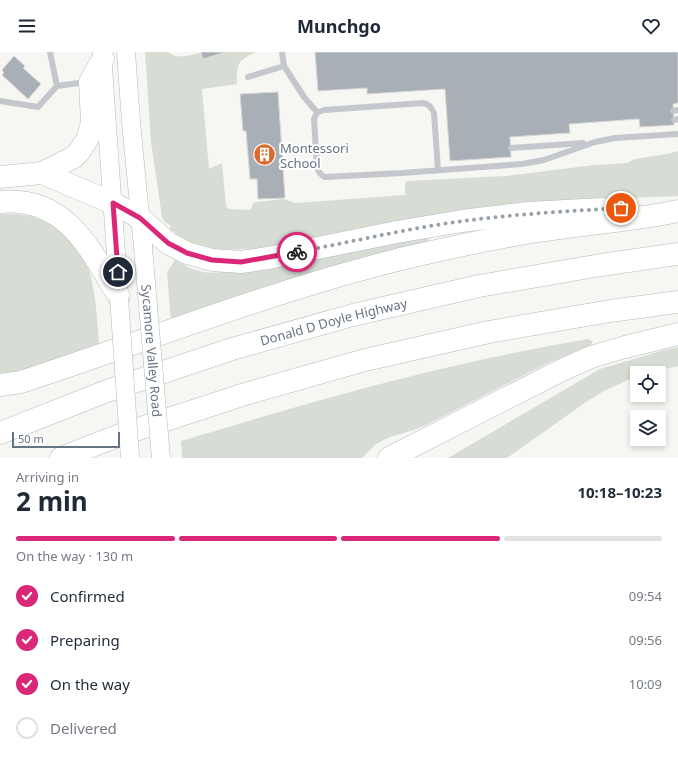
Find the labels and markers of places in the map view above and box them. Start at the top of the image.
place label: Montessori School [280,139,349,172]
building icon: Montessori School [252,142,278,168]
pin [604,191,638,225]
pin [101,255,135,289]

